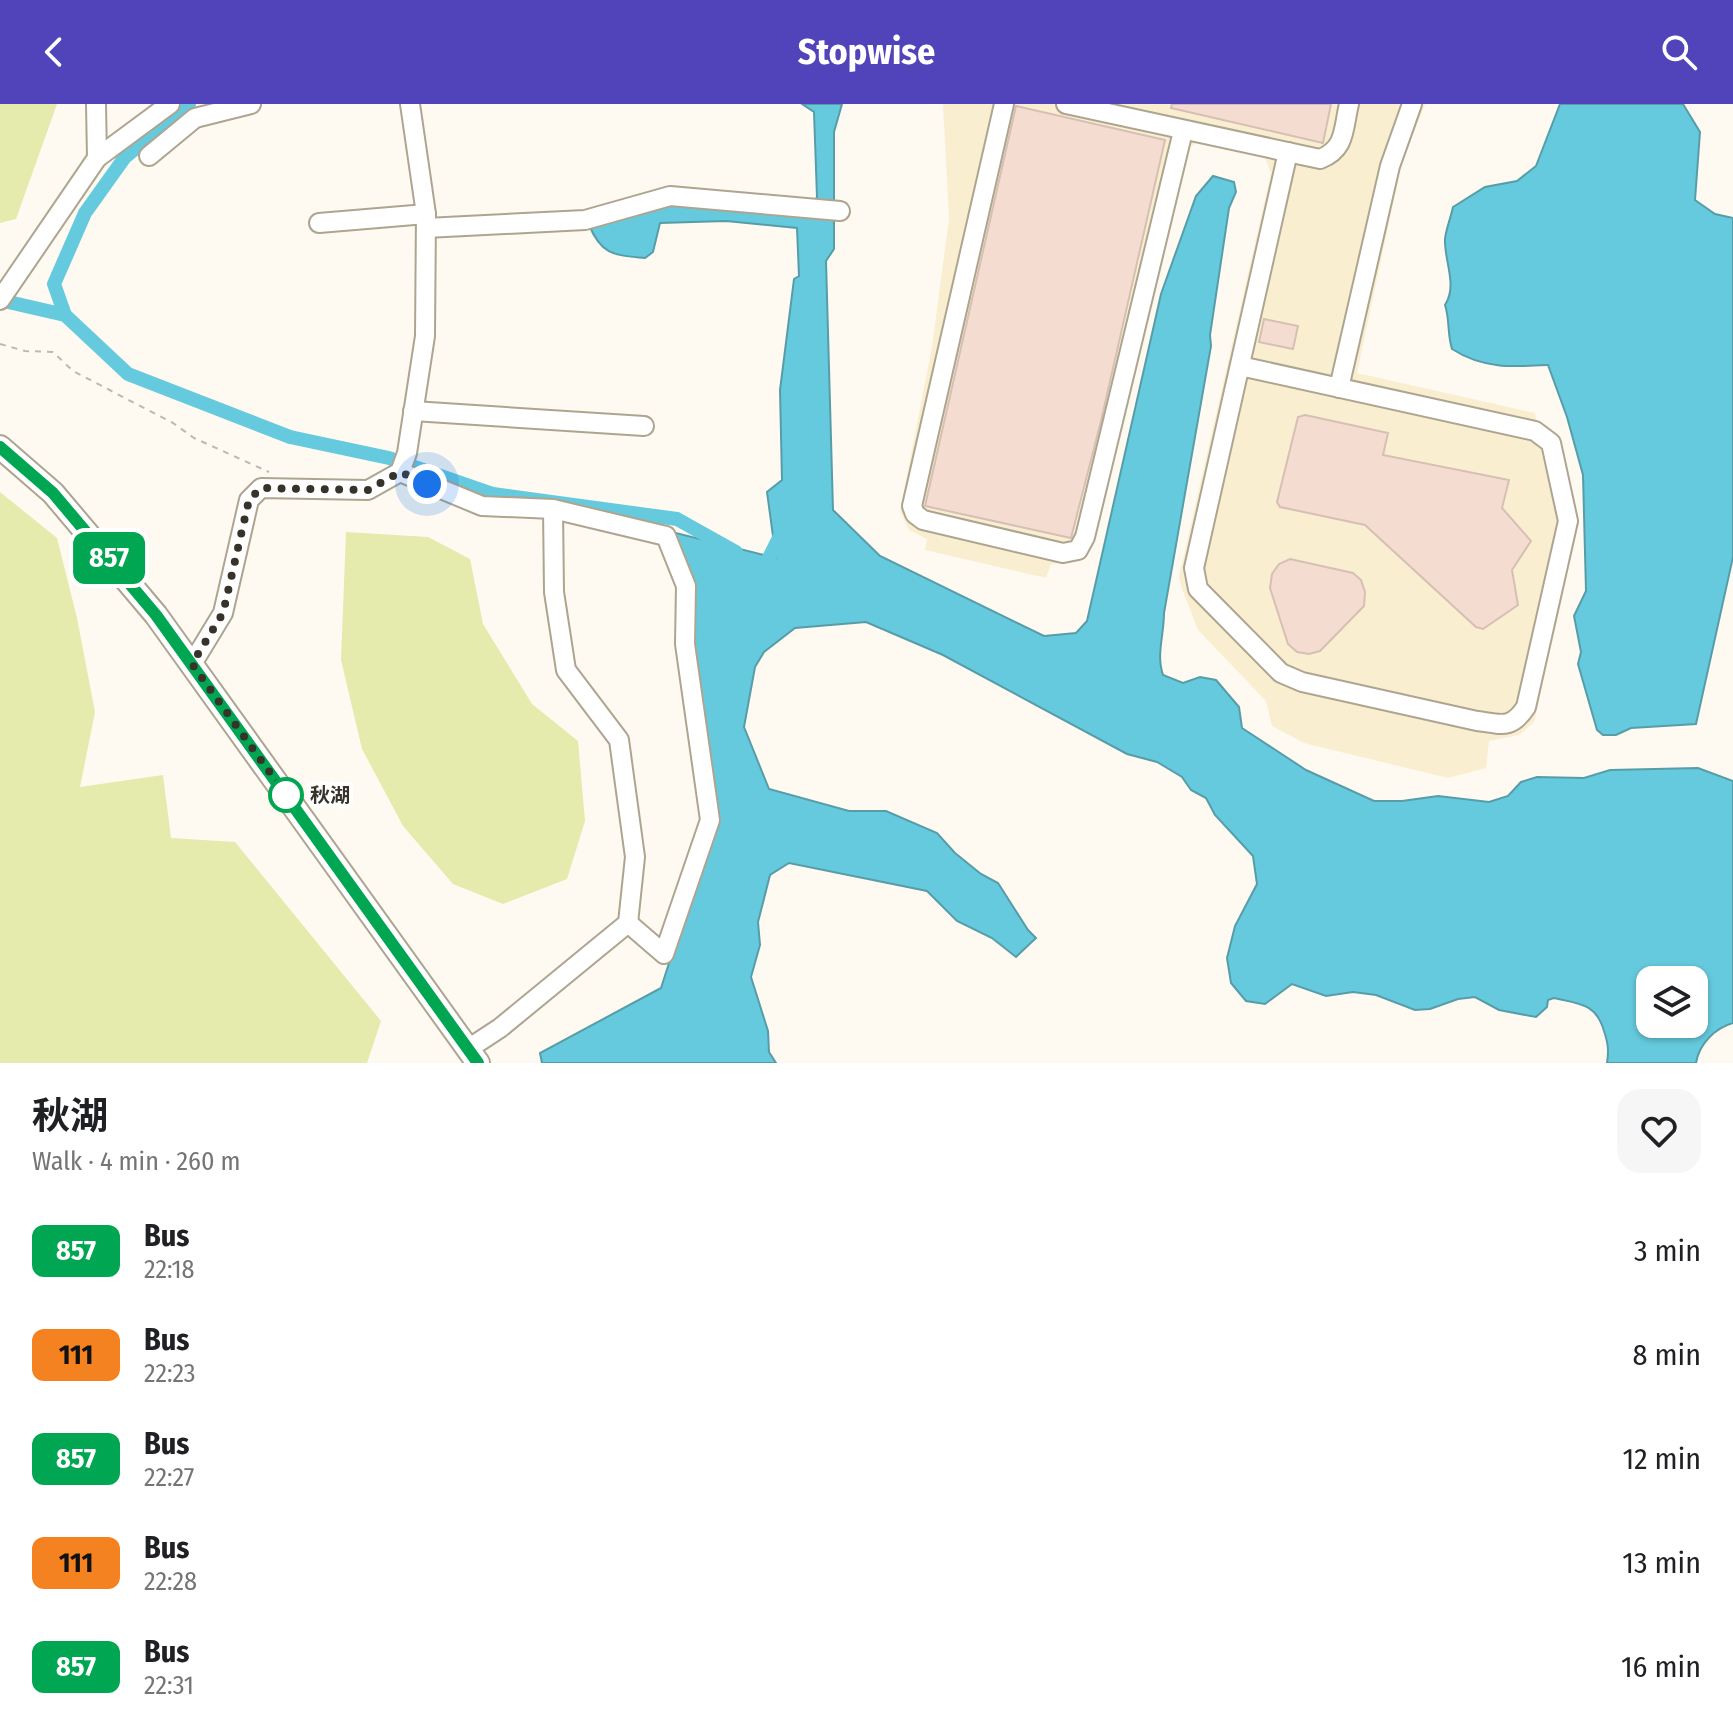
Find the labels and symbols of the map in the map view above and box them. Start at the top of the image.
your location [407,464,447,504]
line badge: 857 [63,532,155,584]
marker: 秋湖 [269,778,303,812]
place label: 秋湖 [310,783,350,807]

